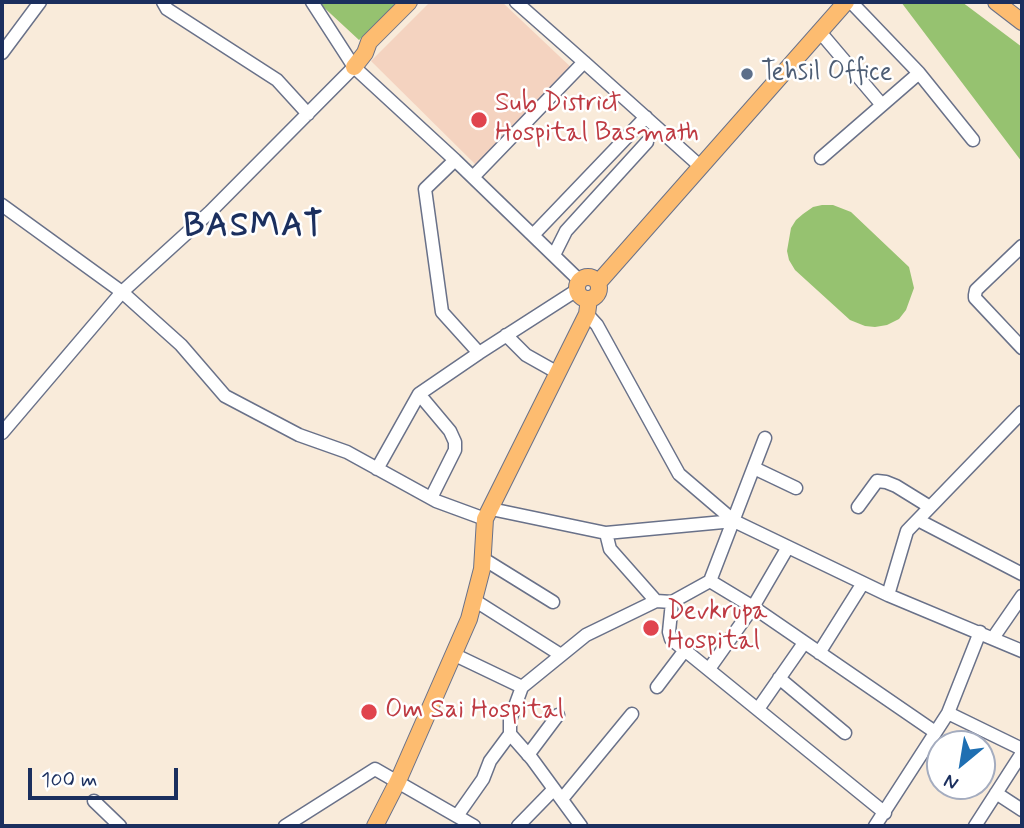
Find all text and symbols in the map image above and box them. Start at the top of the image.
place label: Tehsil Office [761,58,892,90]
marker: Tehsil Office [739,66,755,82]
place label: Sub District Hospital Basmath [495,89,699,150]
marker: Sub District Hospital Basmath [469,110,489,130]
district label: BASMAT [186,208,322,248]
place label: Devkrupa Hospital [667,597,767,658]
marker: Devkrupa Hospital [641,618,661,638]
place label: Om Sai Hospital [385,696,564,728]
marker: Om Sai Hospital [359,702,379,722]
north arrow [926,730,996,800]
scale bar [32,754,182,798]
text: 100 m [41,766,97,794]
text: N [940,768,963,796]

